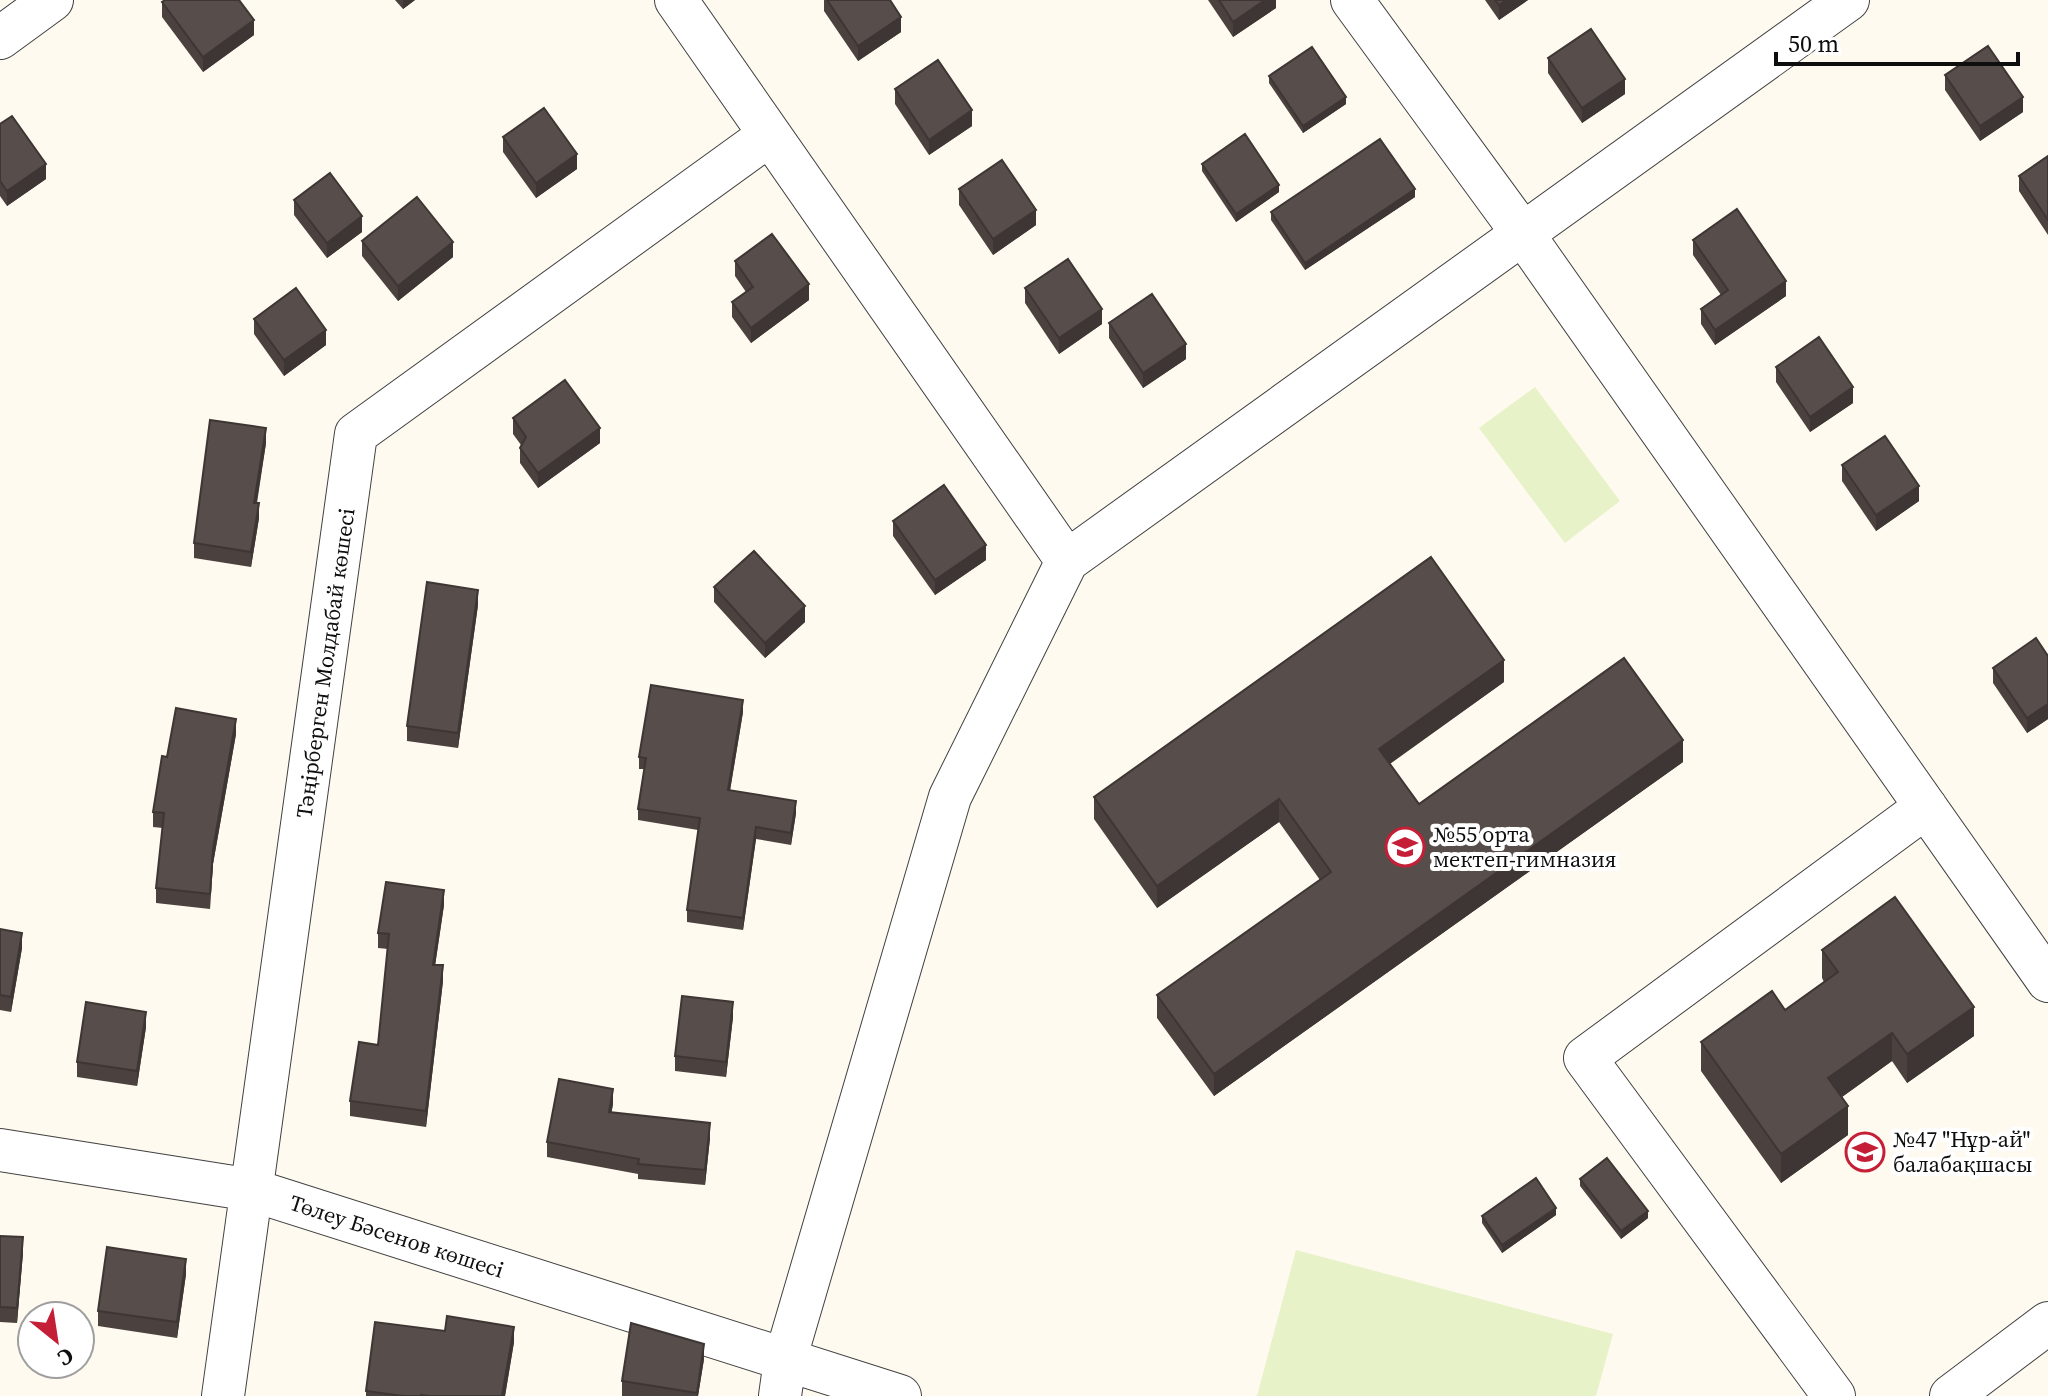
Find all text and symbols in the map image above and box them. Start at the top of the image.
scale bar [1776,16,2018,66]
text: 50 m [1788,27,1839,60]
street label: Тәңірберген Молдабай көшесі [288,506,362,820]
place label: №55 орта мектеп-гимназия [1433,819,1617,874]
school or university icon: №55 орта мектеп-гимназия [1384,826,1426,868]
place label: №47 "Нұр-ай" балабақшасы [1893,1124,2033,1179]
school or university icon: №47 "Нұр-ай" балабақшасы [1844,1131,1886,1173]
street label: Төлеу Бәсенов көшесі [286,1187,508,1285]
north arrow [16,1300,96,1380]
text: С [52,1341,79,1374]

